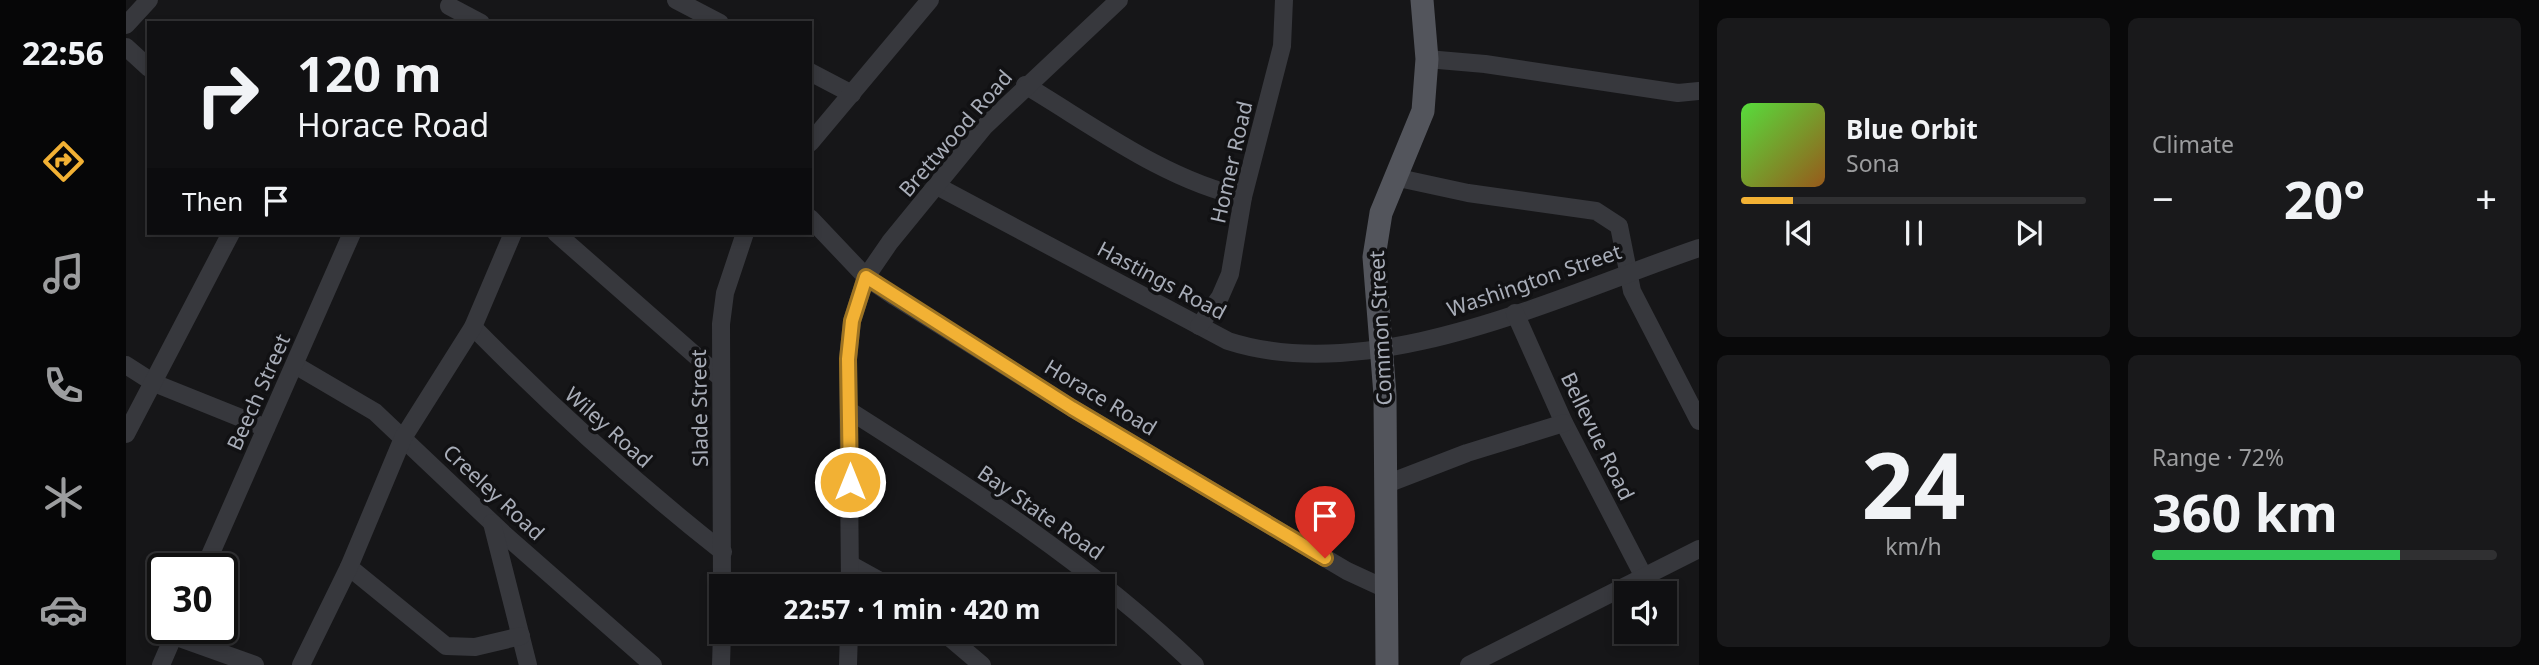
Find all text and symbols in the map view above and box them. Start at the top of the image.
text: 22:56 [22,31,104,74]
text: 120 m [297,40,442,106]
icon: right [182,49,273,140]
street label: Brettwood Road [892,64,1018,202]
street label: Homer Road [1203,98,1259,226]
text: Horace Road [297,103,489,146]
text: Blue Orbit [1846,111,1978,147]
text: Climate [2152,128,2234,160]
icon: directions [39,137,88,186]
text: Sona [1846,147,1900,179]
text: 20° [2284,163,2365,234]
text: − [2152,172,2174,224]
text: + [2475,172,2497,224]
icon: arrive [257,182,295,220]
text: Then [182,183,243,219]
icon: previous [1780,214,1818,252]
icon: pause [1895,214,1933,252]
icon: next [2010,214,2048,252]
street label: Hastings Road [1093,234,1231,326]
street label: Washington Street [1443,237,1625,323]
icon: music [39,249,88,298]
street label: Common Street [1362,249,1398,406]
street label: Beech Street [220,329,296,455]
street label: Slade Street [684,349,714,467]
street label: Horace Road [1040,353,1162,441]
icon: phone [39,361,88,410]
street label: Bellevue Road [1555,367,1641,505]
street label: Wiley Road [559,380,659,474]
text: 24 [1861,422,1966,546]
street label: Creeley Road [437,438,551,546]
text: Range · 72% [2152,441,2284,473]
position arrow [813,445,887,519]
street label: Bay State Road [972,458,1110,566]
icon: climate [39,473,88,522]
text: 360 km [2152,476,2338,547]
pin [1295,486,1355,558]
icon: arrive [1306,497,1344,535]
text: km/h [1885,530,1942,562]
speed limit sign: 30 [147,553,238,644]
map controls [1614,581,1677,644]
button: sound [1614,581,1677,644]
icon: car [39,585,88,634]
text: 22:57 · 1 min · 420 m [784,591,1040,627]

